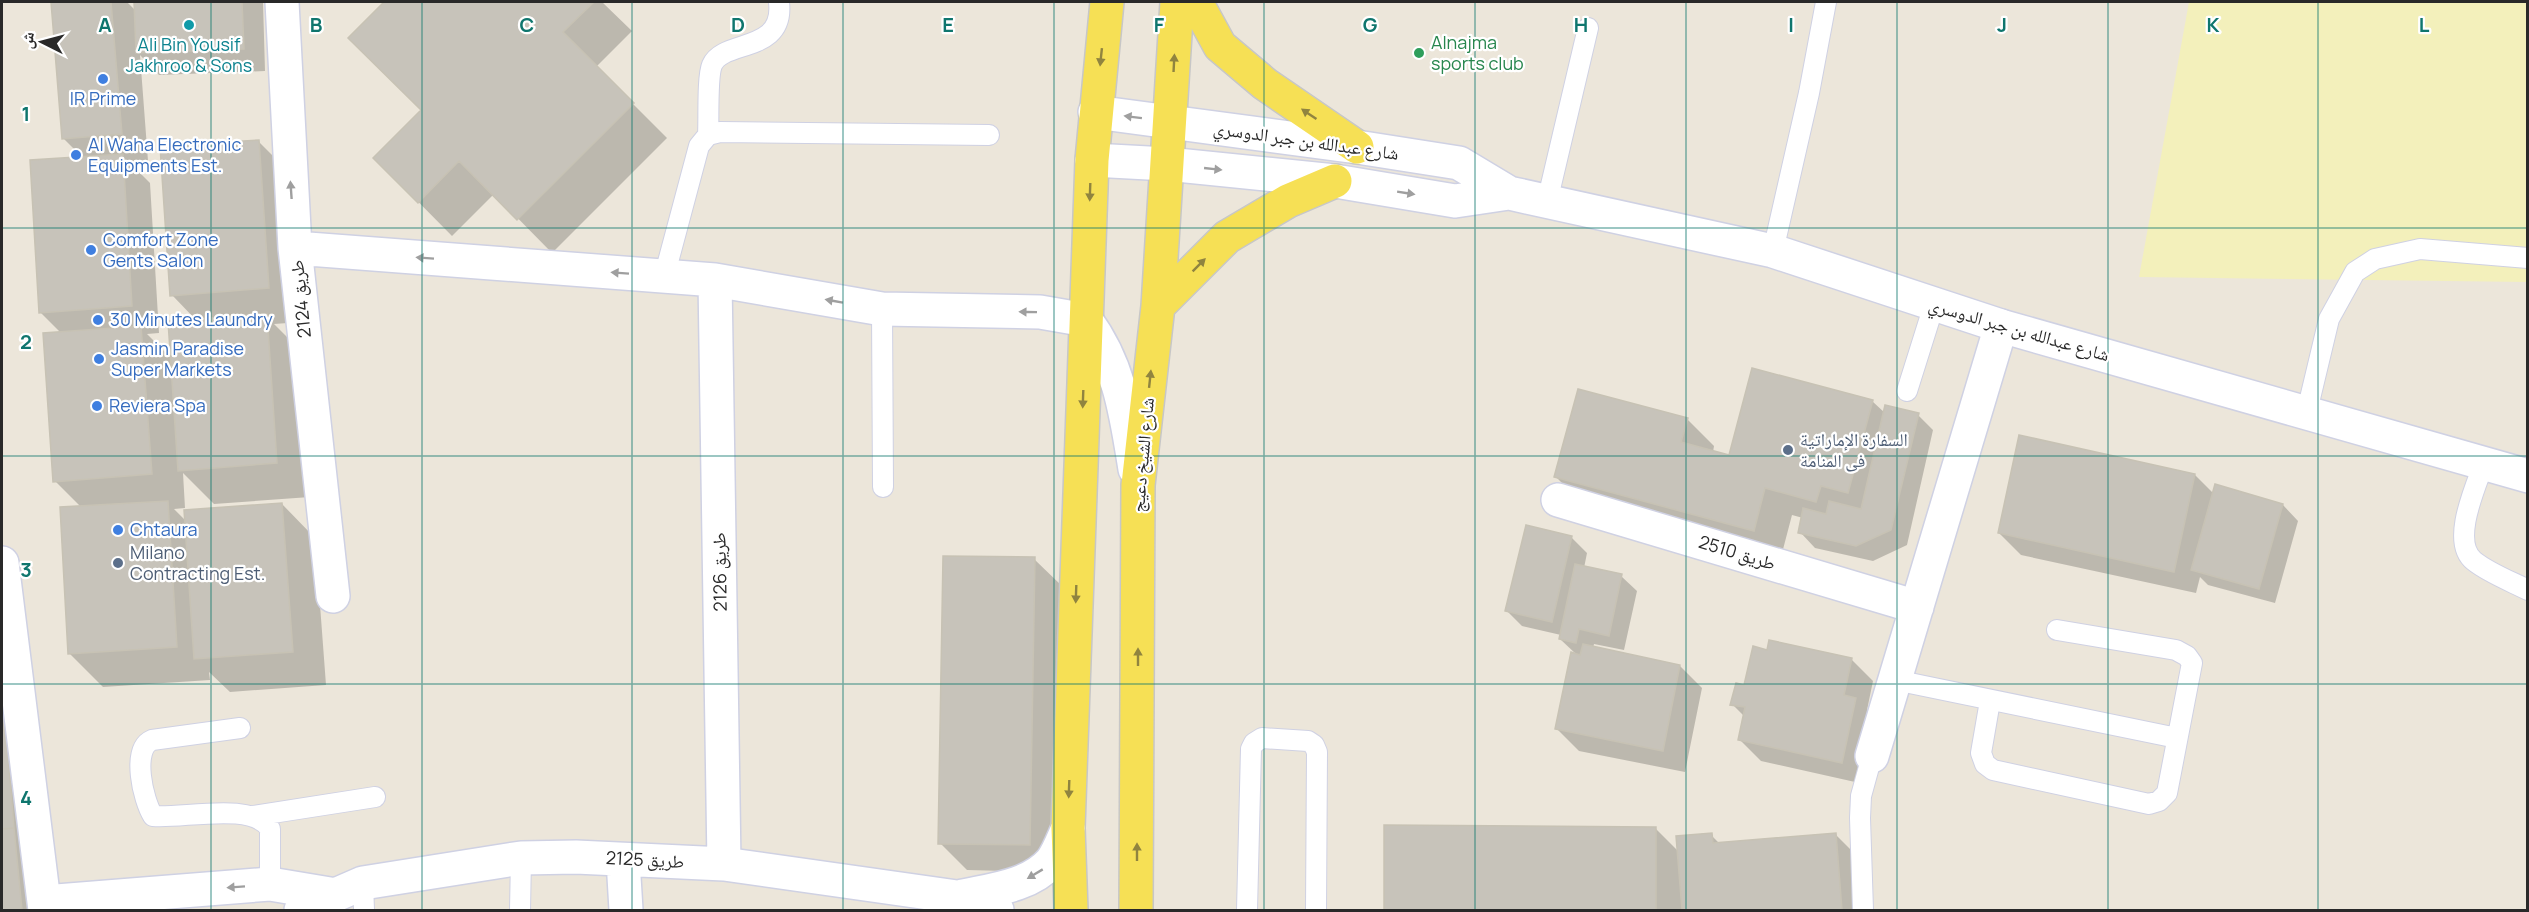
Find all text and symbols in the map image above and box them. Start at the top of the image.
text: A [98,11,112,38]
text: B [310,11,323,38]
text: C [520,11,534,38]
text: D [731,11,745,38]
text: E [942,11,954,38]
text: F [1154,11,1165,38]
text: G [1363,11,1378,38]
text: H [1574,11,1588,38]
text: I [1788,11,1794,38]
text: J [1997,11,2007,38]
text: K [2207,11,2220,38]
text: L [2419,11,2430,38]
north arrow [12,12,72,72]
marker: Ali Bin Yousif Jakhroo & Sons [182,18,196,32]
place label: Alnajma sports club [1431,30,1524,75]
text: ش [15,31,39,50]
place label: Ali Bin Yousif Jakhroo & Sons [126,32,252,77]
marker: Alnajma sports club [1412,46,1426,60]
one-way arrow [1096,48,1106,67]
one-way arrow [1169,54,1178,73]
marker: IR Prime [96,72,110,86]
place label: IR Prime [70,86,136,110]
text: 1 [22,100,30,127]
one-way arrow [1301,109,1317,120]
one-way arrow [1123,112,1142,122]
street label: شارع عبدالله بن جبر الدوسري [1211,115,1400,168]
place label: Al Waha Electronic Equipments Est. [88,132,242,177]
marker: Al Waha Electronic Equipments Est. [69,148,83,162]
one-way arrow [1203,164,1222,174]
one-way arrow [286,180,295,199]
one-way arrow [1086,182,1095,201]
one-way arrow [1397,189,1416,198]
place label: Comfort Zone Gents Salon [103,227,219,272]
marker: Comfort Zone Gents Salon [84,243,98,257]
one-way arrow [416,253,435,263]
one-way arrow [1192,258,1206,272]
street label: طريق 2124 [284,259,316,339]
one-way arrow [610,268,629,278]
street label: شارع عبدالله بن جبر الدوسري [1925,292,2112,370]
one-way arrow [824,296,843,305]
place label: 30 Minutes Laundry [110,307,273,331]
one-way arrow [1018,307,1037,317]
marker: 30 Minutes Laundry [91,313,105,327]
text: 2 [20,328,32,355]
place label: Jasmin Paradise Super Markets [111,336,244,381]
marker: Jasmin Paradise Super Markets [92,352,106,366]
one-way arrow [1145,369,1155,388]
one-way arrow [1078,390,1088,409]
place label: Reviera Spa [109,393,206,417]
street label: شارع الشيخ دعيج [1125,397,1160,513]
marker: Reviera Spa [90,399,104,413]
place label: السفارة الإماراتية فى المنامة [1800,427,1908,472]
marker: السفارة الإماراتية فى المنامة [1781,443,1795,457]
place label: Chtaura [130,517,198,541]
marker: Chtaura [111,523,125,537]
street label: طريق 2510 [1696,529,1779,575]
street label: طريق 2126 [706,532,732,612]
place label: Milano Contracting Est. [130,540,265,585]
text: 3 [20,556,32,583]
marker: Milano Contracting Est. [111,556,125,570]
one-way arrow [1071,585,1081,604]
one-way arrow [1133,648,1142,667]
one-way arrow [1064,779,1074,798]
text: 4 [20,784,32,811]
one-way arrow [1132,843,1142,862]
street label: طريق 2125 [605,845,685,873]
one-way arrow [1026,868,1043,879]
one-way arrow [227,882,246,892]

